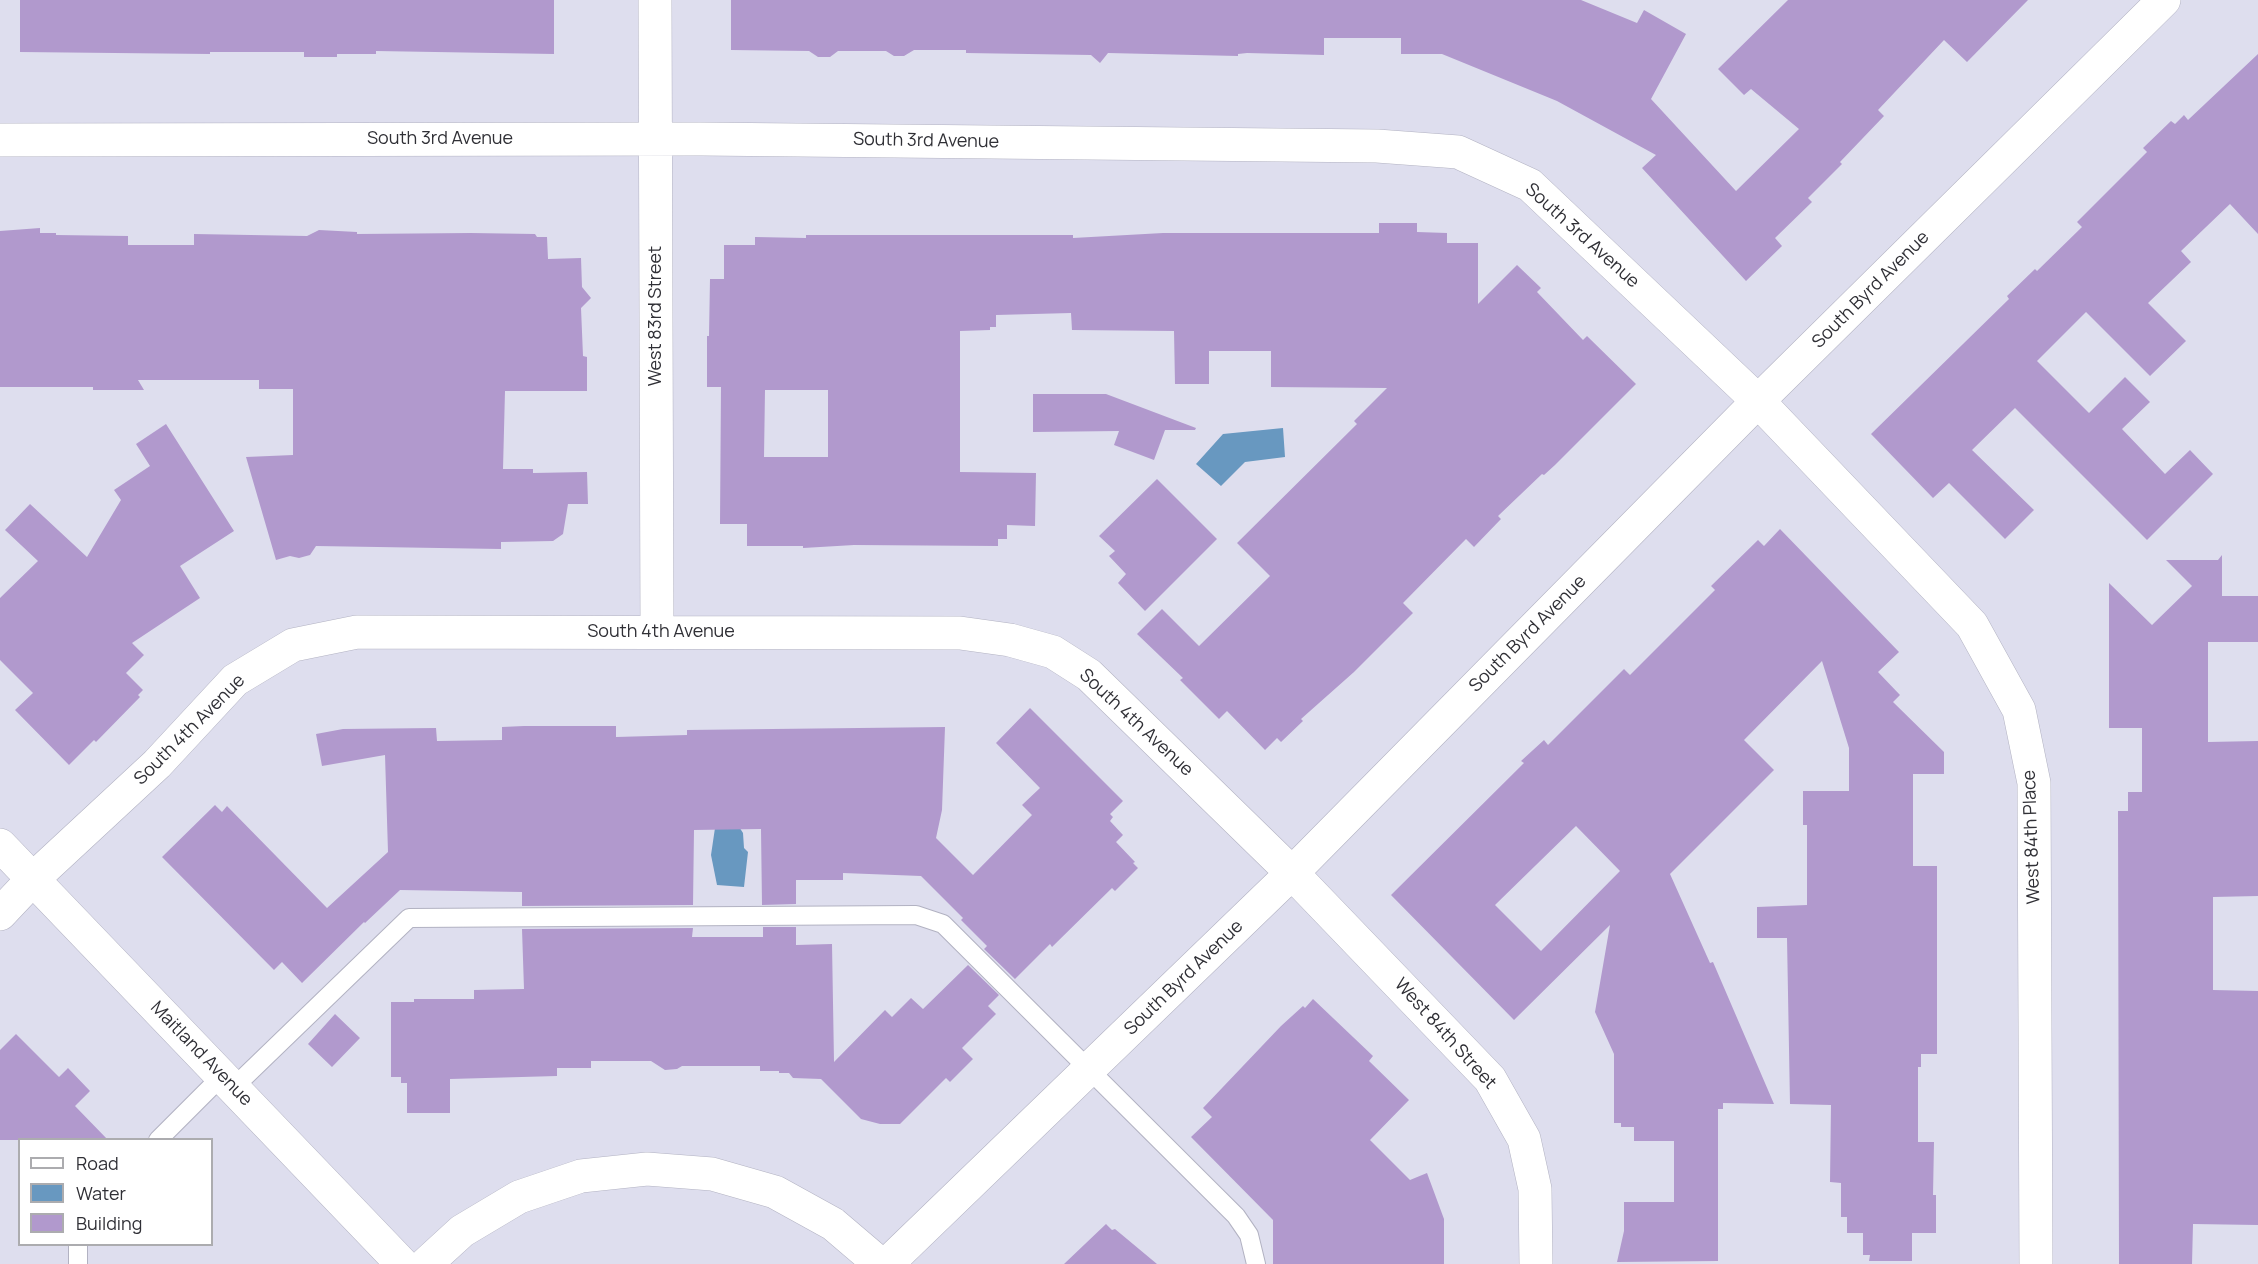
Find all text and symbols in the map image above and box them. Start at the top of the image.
street label: South 3rd Avenue [367,128,513,150]
street label: South 3rd Avenue [853,129,999,153]
street label: South 3rd Avenue [1520,179,1644,293]
street label: South Byrd Avenue [1808,227,1934,353]
street label: West 83rd Street [645,246,667,386]
street label: South Byrd Avenue [1465,571,1591,697]
street label: South 4th Avenue [587,621,735,643]
street label: South 4th Avenue [1075,665,1197,781]
street label: South 4th Avenue [130,670,250,790]
street label: West 84th Place [2019,769,2045,905]
street label: South Byrd Avenue [1120,916,1248,1040]
street label: West 84th Street [1389,974,1501,1094]
street label: Maitland Avenue [146,997,256,1111]
legend [18,1138,213,1246]
text: Road [76,1151,119,1175]
text: Water [76,1181,126,1205]
text: Building [76,1211,142,1235]

